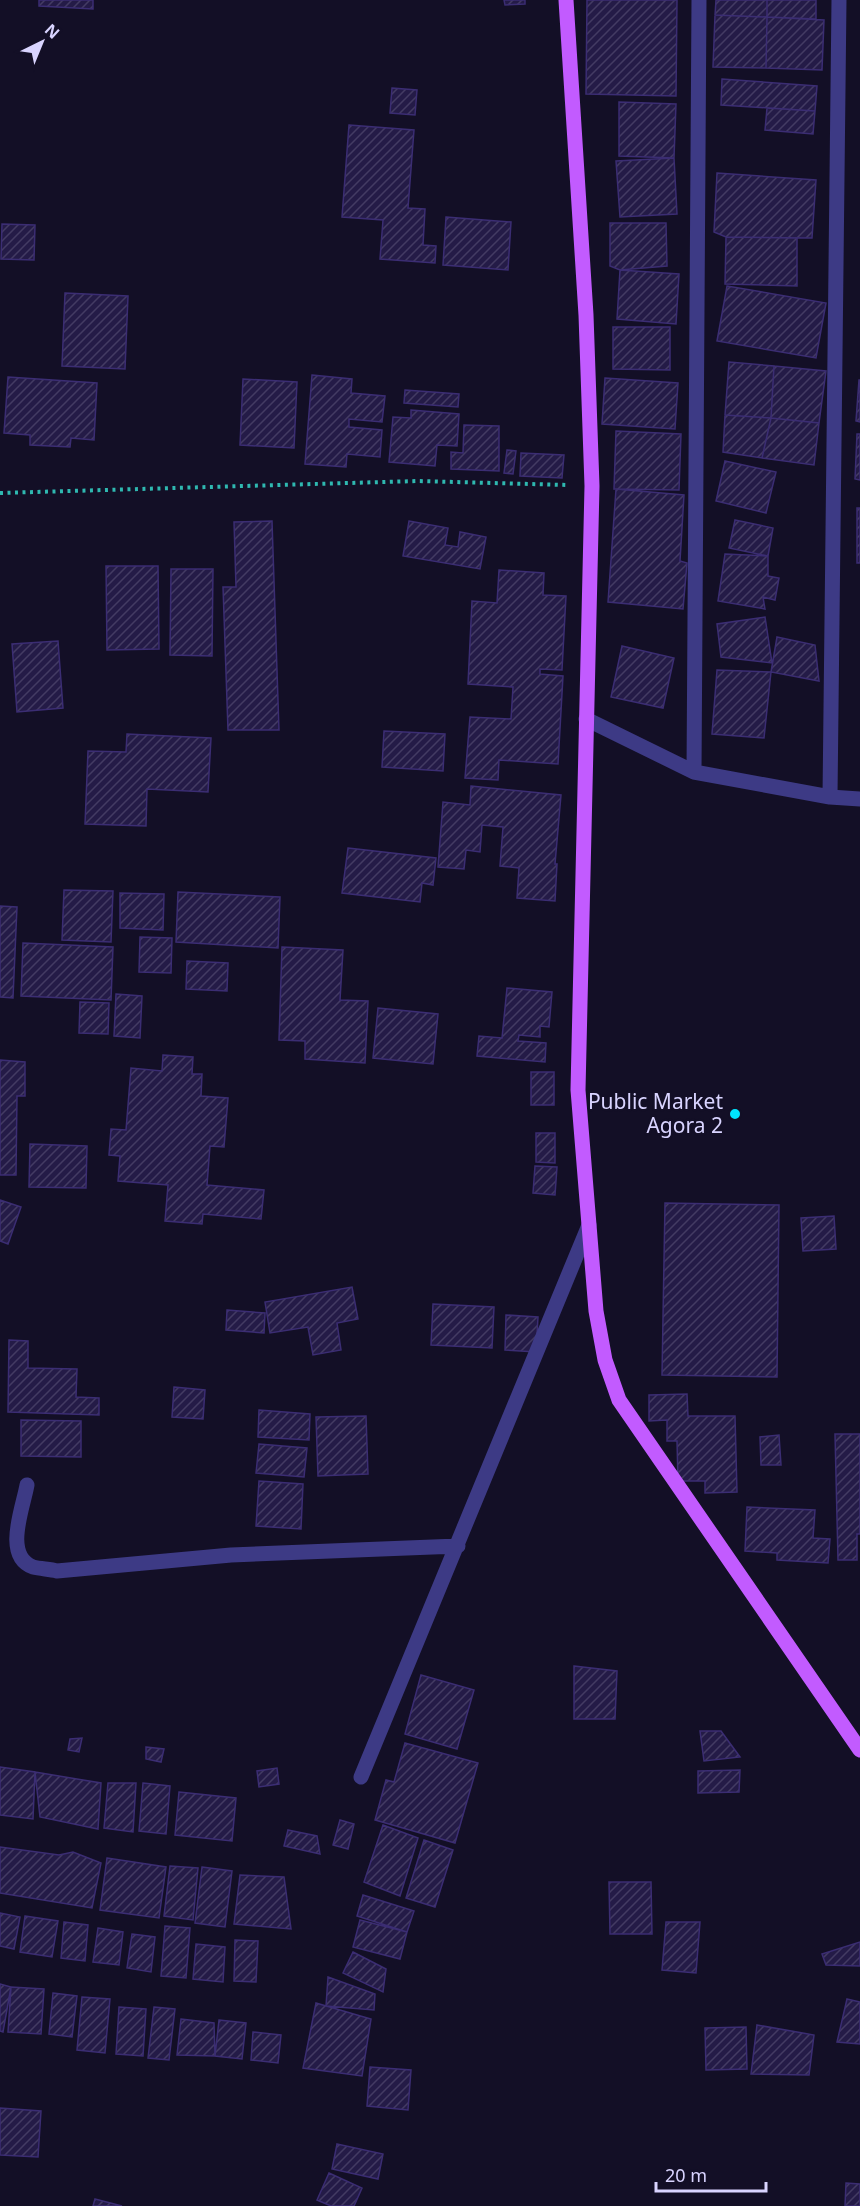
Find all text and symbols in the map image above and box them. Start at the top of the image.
north arrow [12,12,72,72]
text: N [40,19,64,44]
place label: Public Market Agora 2 [588,1087,723,1139]
marker: Public Market Agora 2 [728,1107,742,1121]
scale bar [656,2155,766,2193]
text: 20 m [665,2163,707,2187]

